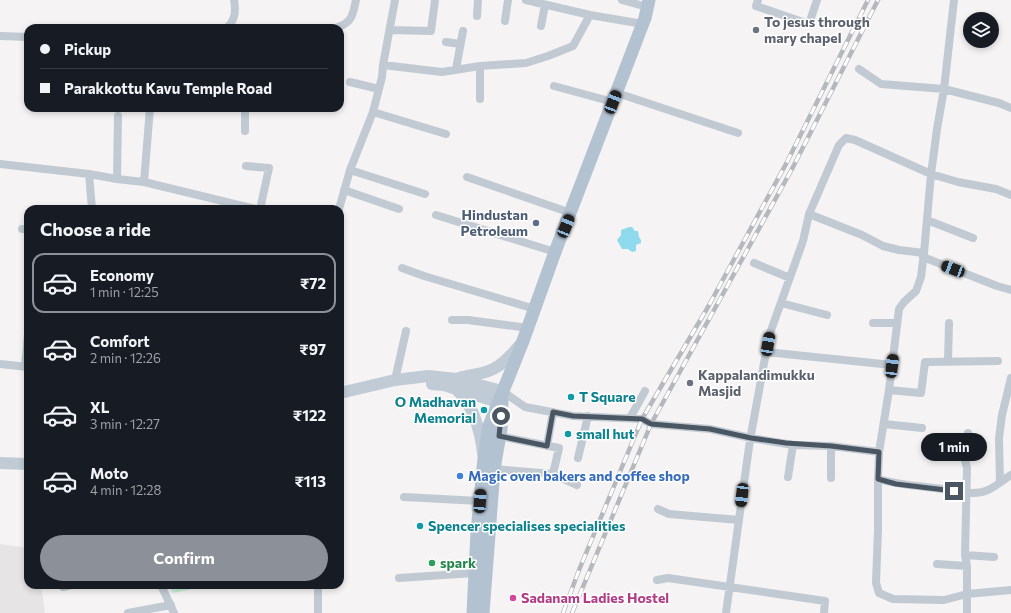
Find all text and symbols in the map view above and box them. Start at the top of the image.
map controls [963,12,999,48]
button: layers [963,12,999,48]
place label: To jesus through mary chapel [764,13,870,46]
marker: To jesus through mary chapel [751,25,761,35]
text: Pickup [64,40,111,58]
text: Parakkottu Kavu Temple Road [64,79,272,97]
car [603,89,623,115]
place label: Hindustan Petroleum [461,206,528,239]
car [556,213,576,239]
text: Choose a ride [40,218,151,240]
marker: Hindustan Petroleum [531,218,541,228]
car [940,259,966,279]
icon: car [42,265,78,301]
text: Economy [90,266,154,284]
text: ₹72 [300,274,326,292]
text: 1 min · 12:25 [90,284,159,300]
icon: car [42,331,78,367]
car [760,331,776,357]
text: Comfort [90,332,150,350]
text: ₹97 [299,340,326,358]
text: 2 min · 12:26 [90,350,161,366]
car [885,353,899,379]
place label: Kappalandimukku Masjid [698,366,815,399]
marker: Kappalandimukku Masjid [685,378,695,388]
place label: T Square [579,388,636,405]
marker: T Square [566,392,576,402]
place label: O Madhavan Memorial [395,393,476,426]
icon: car [42,397,78,433]
text: XL [90,398,109,416]
marker: O Madhavan Memorial [479,405,489,415]
text: ₹122 [293,406,326,424]
route start [492,407,510,425]
text: 3 min · 12:27 [90,416,160,432]
place label: small hut [576,425,635,442]
marker: small hut [563,429,573,439]
callout: 1 min [921,433,987,461]
text: 1 min [939,439,969,455]
icon: car [42,463,78,499]
text: Moto [90,464,129,482]
place label: Magic oven bakers and coffee shop [468,467,690,484]
marker: Magic oven bakers and coffee shop [455,471,465,481]
text: ₹113 [294,472,326,490]
text: 4 min · 12:28 [90,482,161,498]
car [735,482,749,508]
route end [945,482,963,500]
car [473,489,487,513]
place label: Spencer specialises specialities [428,517,626,534]
marker: Spencer specialises specialities [415,521,425,531]
button: Confirm [40,535,328,581]
place label: spark [440,554,476,571]
marker: spark [427,558,437,568]
place label: Sadanam Ladies Hostel [521,589,669,606]
marker: Sadanam Ladies Hostel [508,593,518,603]

